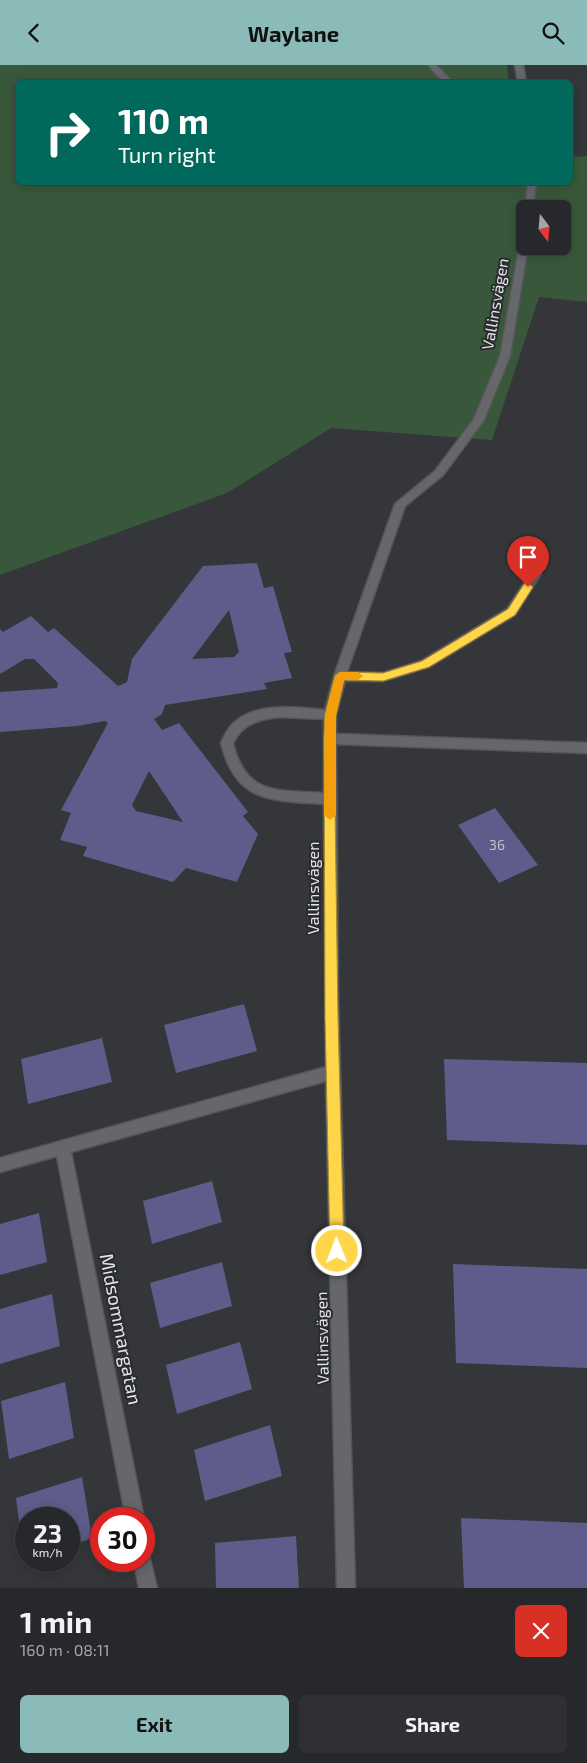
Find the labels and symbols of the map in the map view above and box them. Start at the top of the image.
north arrow [516,200,571,255]
street label: Vallinsvägen [477,257,512,351]
pin [507,536,549,587]
house number: 36 [489,836,505,853]
street label: Vallinsvägen [303,842,322,934]
position arrow [310,1224,362,1276]
street label: Midsommargatan [96,1251,147,1407]
street label: Vallinsvägen [311,1291,332,1385]
speed limit sign: 30 [90,1507,155,1572]

